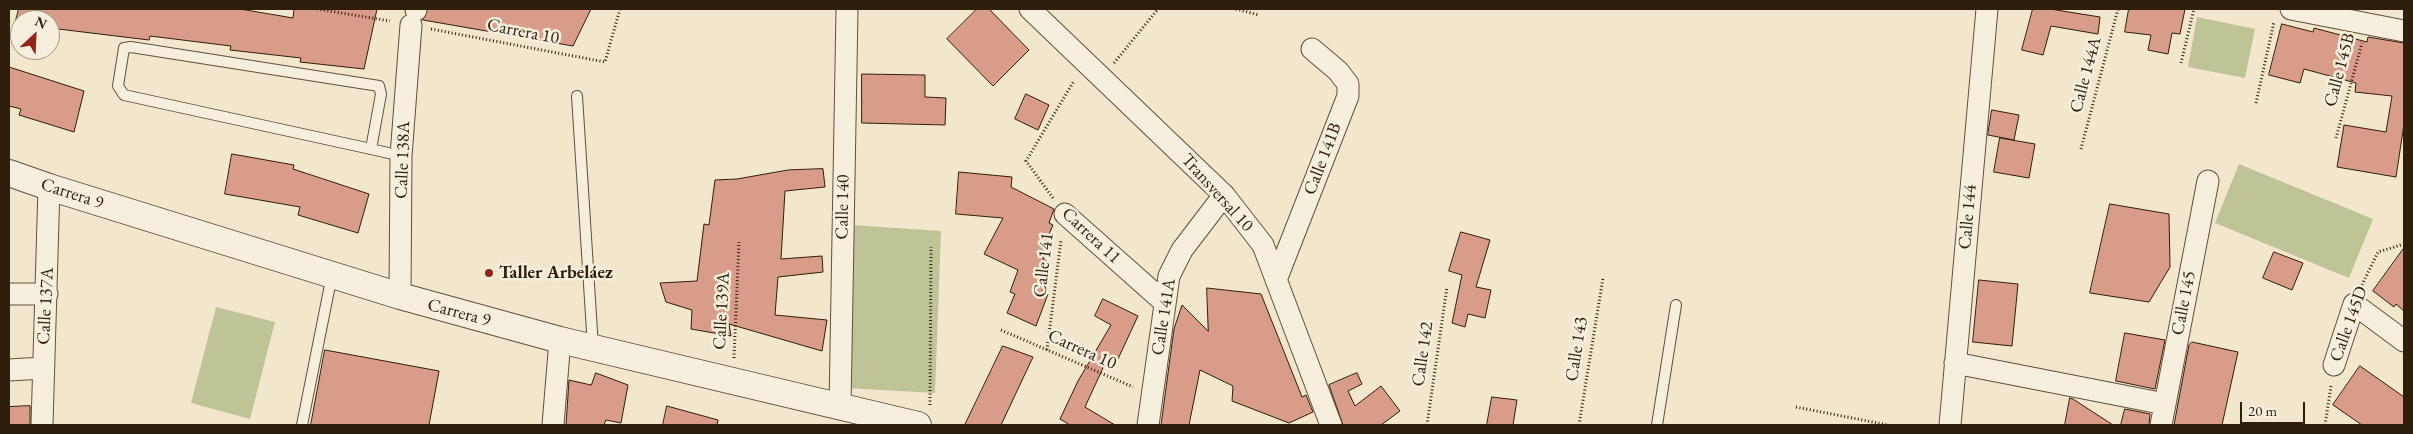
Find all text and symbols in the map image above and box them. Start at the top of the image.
north arrow [10,10,60,60]
text: N [32,12,50,33]
street label: Carrera 10 [485,14,561,50]
street label: Calle 145B [2320,31,2360,109]
street label: Calle 144A [2066,35,2106,115]
street label: Calle 141B [1299,120,1347,198]
street label: Calle 138A [391,121,415,199]
street label: Transversal 10 [1176,150,1258,236]
street label: Carrera 9 [38,174,106,214]
street label: Calle 140 [832,174,854,240]
street label: Calle 144 [1954,184,1982,250]
street label: Carrera 11 [1057,203,1125,269]
street label: Calle 141 [1029,231,1059,299]
place label: Taller Arbeláez [499,262,613,284]
street label: Calle 137A [33,267,59,345]
marker: Taller Arbeláez [483,267,495,279]
street label: Calle 145 [2167,269,2201,337]
street label: Calle 139A [709,272,735,350]
street label: Calle 141A [1147,277,1181,357]
street label: Calle 145D [2325,283,2373,365]
street label: Carrera 9 [425,294,493,332]
street label: Calle 143 [1561,315,1593,383]
street label: Calle 142 [1408,320,1438,388]
street label: Carrera 10 [1044,325,1120,375]
scale bar [2243,392,2308,424]
text: 20 m [2248,401,2277,420]

